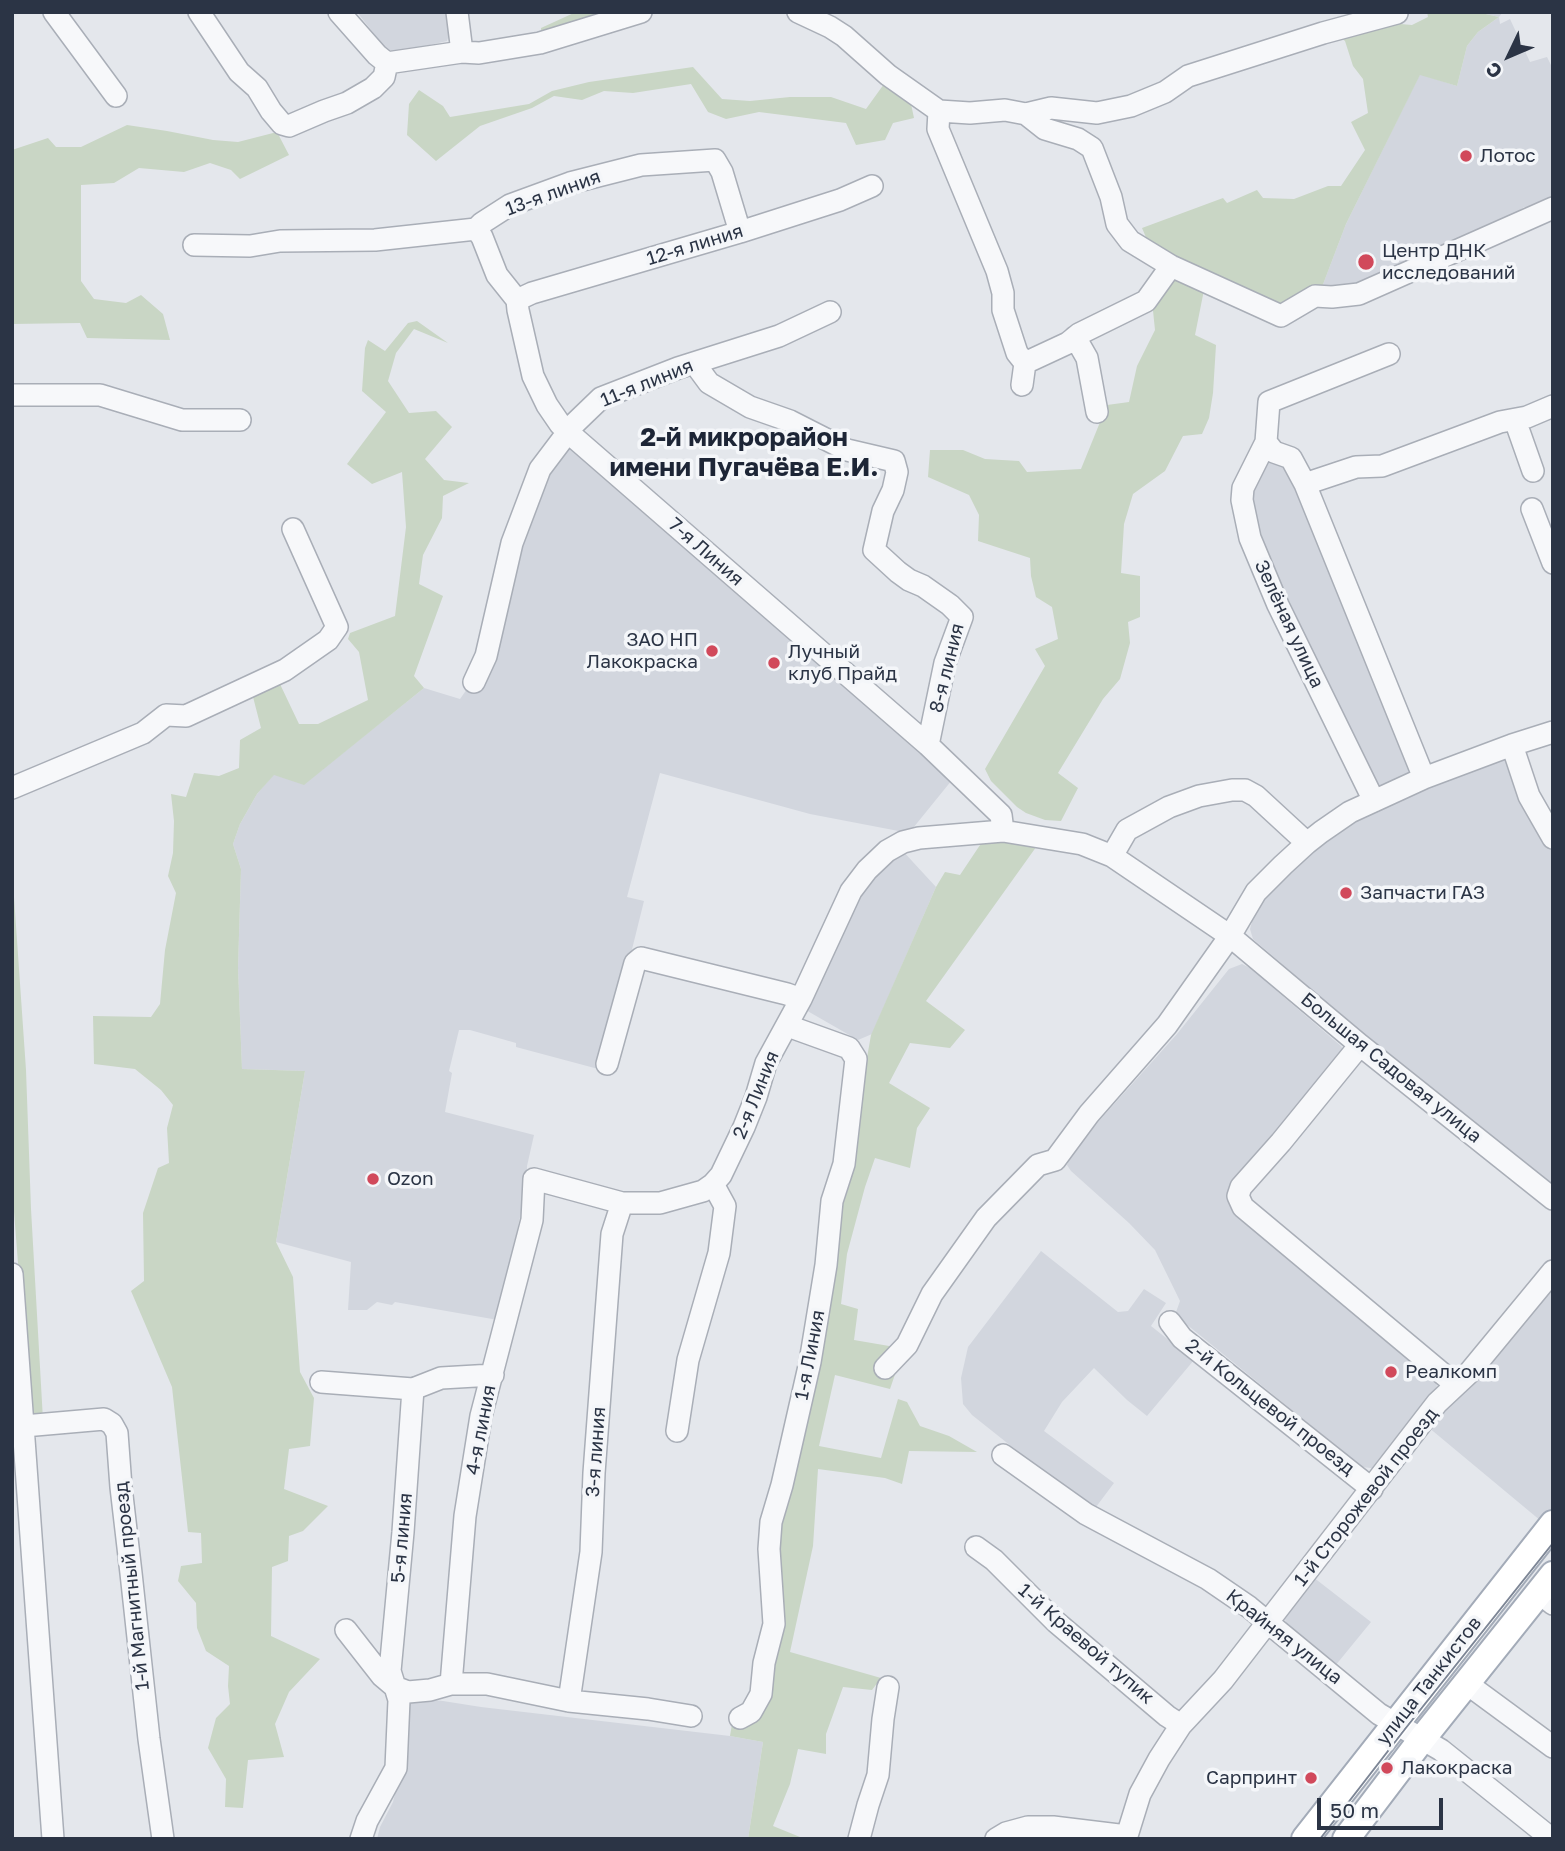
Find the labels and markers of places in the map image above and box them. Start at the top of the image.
place label: Лотос [1480,145,1536,167]
marker: Лотос [1458,148,1474,164]
place label: Центр ДНК исследований [1382,240,1515,284]
marker: Центр ДНК исследований [1356,252,1376,272]
place label: ЗАО НП Лакокраска [587,629,698,673]
place label: Лучный клуб Прайд [788,641,897,685]
marker: ЗАО НП Лакокраска [704,643,720,659]
marker: Лучный клуб Прайд [766,655,782,671]
place label: Запчасти ГАЗ [1360,882,1485,904]
marker: Запчасти ГАЗ [1338,885,1354,901]
place label: Ozon [387,1168,434,1190]
marker: Ozon [365,1171,381,1187]
place label: Реалкомп [1405,1361,1497,1383]
marker: Реалкомп [1383,1364,1399,1380]
place label: Лакокраска [1401,1757,1512,1779]
marker: Лакокраска [1379,1760,1395,1776]
place label: Сарпринт [1206,1767,1297,1789]
marker: Сарпринт [1303,1770,1319,1786]

